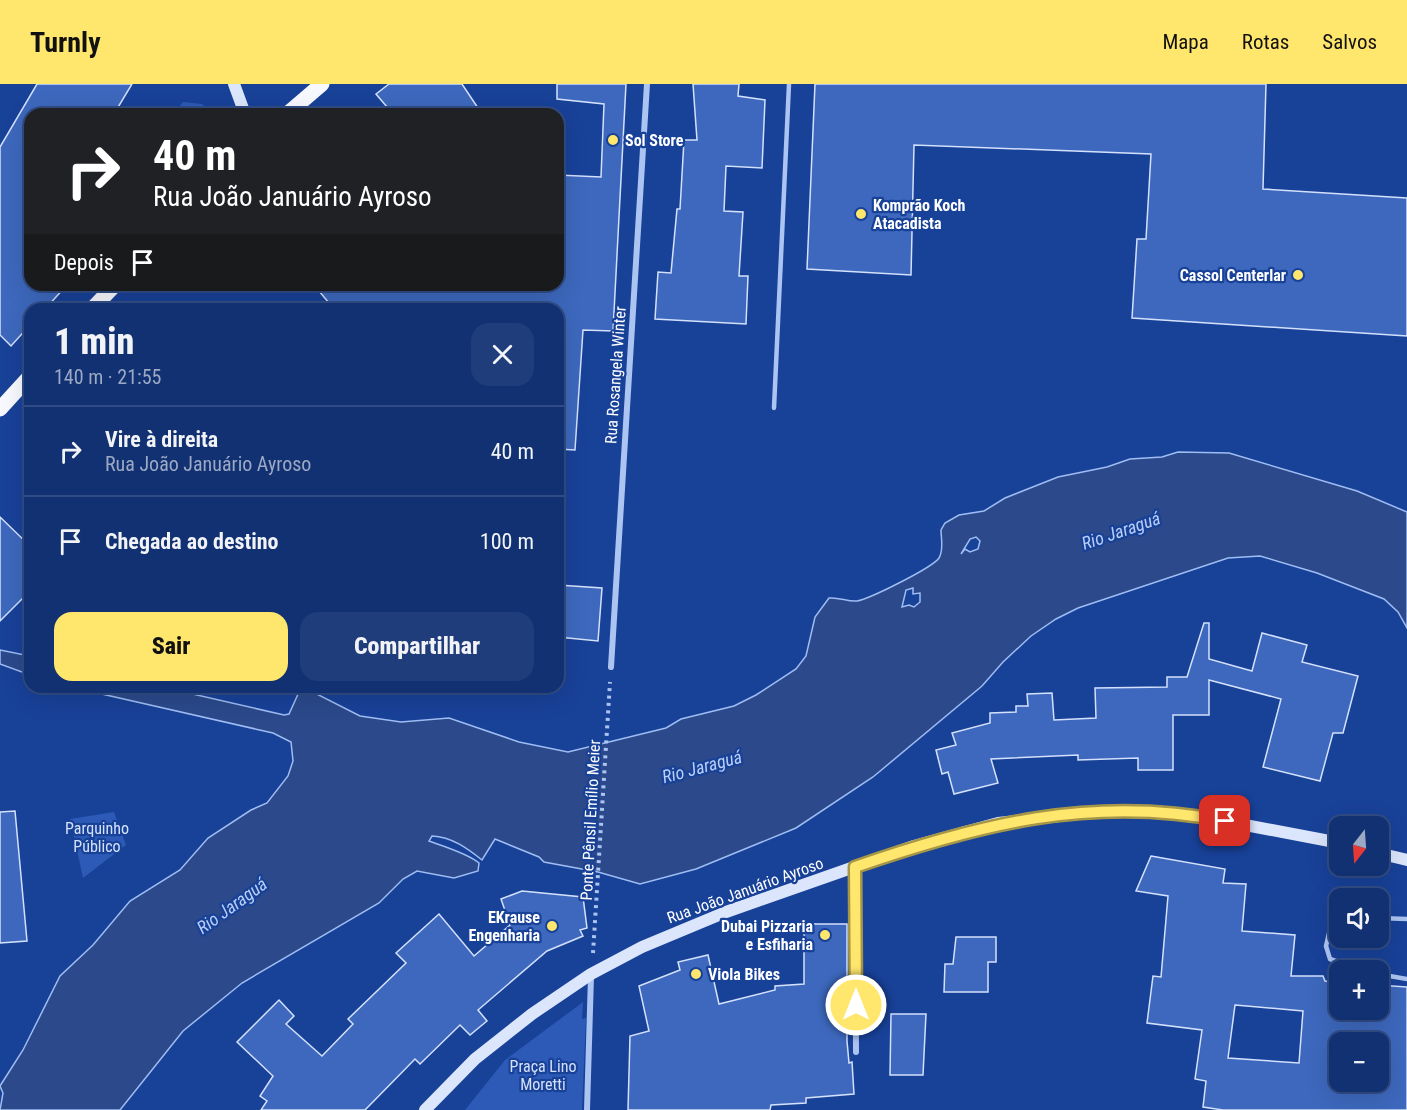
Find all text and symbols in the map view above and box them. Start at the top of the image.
text: Turnly [30,26,101,59]
text: Mapa [1162,30,1209,54]
text: Rotas [1242,30,1289,54]
text: Salvos [1322,30,1377,54]
text: 40 m [153,131,236,180]
place label: Sol Store [625,131,684,150]
icon: right [54,132,132,210]
marker: Sol Store [606,133,620,147]
text: Rua João Januário Ayroso [153,181,432,213]
place label: Komprão Koch Atacadista [873,196,966,233]
marker: Komprão Koch Atacadista [854,207,868,221]
icon: arrive [126,246,159,279]
text: Depois [54,250,114,275]
place label: Cassol Centerlar [1180,266,1286,285]
marker: Cassol Centerlar [1291,268,1305,282]
street label: Rua Rosangela Winter [601,305,630,444]
text: 1 min [54,321,134,363]
button: close [471,323,534,386]
text: 140 m · 21:55 [54,365,161,389]
text: Vire à direita [105,427,218,452]
icon: right [54,435,87,468]
text: 40 m [491,439,534,464]
text: Rua João Januário Ayroso [105,452,311,476]
water label: Rio Jaraguá [1079,507,1163,554]
icon: arrive [54,525,87,558]
text: Chegada ao destino [105,529,279,554]
text: 100 m [480,529,534,554]
button: Sair [54,612,288,681]
button: Compartilhar [300,612,534,681]
street label: Ponte Pênsil Emílio Meier [577,739,604,901]
water label: Rio Jaraguá [660,746,745,787]
pin [1199,795,1250,846]
icon: arrive [1208,804,1241,837]
north arrow [1329,816,1389,876]
map controls [1329,816,1389,1092]
park label: Parquinho Público [65,819,129,856]
street label: Rua João Januário Ayroso [664,853,826,928]
water label: Rio Jaraguá [192,873,271,938]
button: sound [1329,888,1389,948]
place label: EKrause Engenharia [468,908,540,945]
place label: Dubai Pizzaria e Esfiharia [721,917,813,954]
marker: EKrause Engenharia [545,919,559,933]
marker: Dubai Pizzaria e Esfiharia [818,928,832,942]
button: + [1329,960,1389,1020]
place label: Viola Bikes [708,965,780,984]
marker: Viola Bikes [689,967,703,981]
position arrow [824,973,888,1037]
button: − [1329,1032,1389,1092]
park label: Praça Lino Moretti [510,1057,576,1094]

